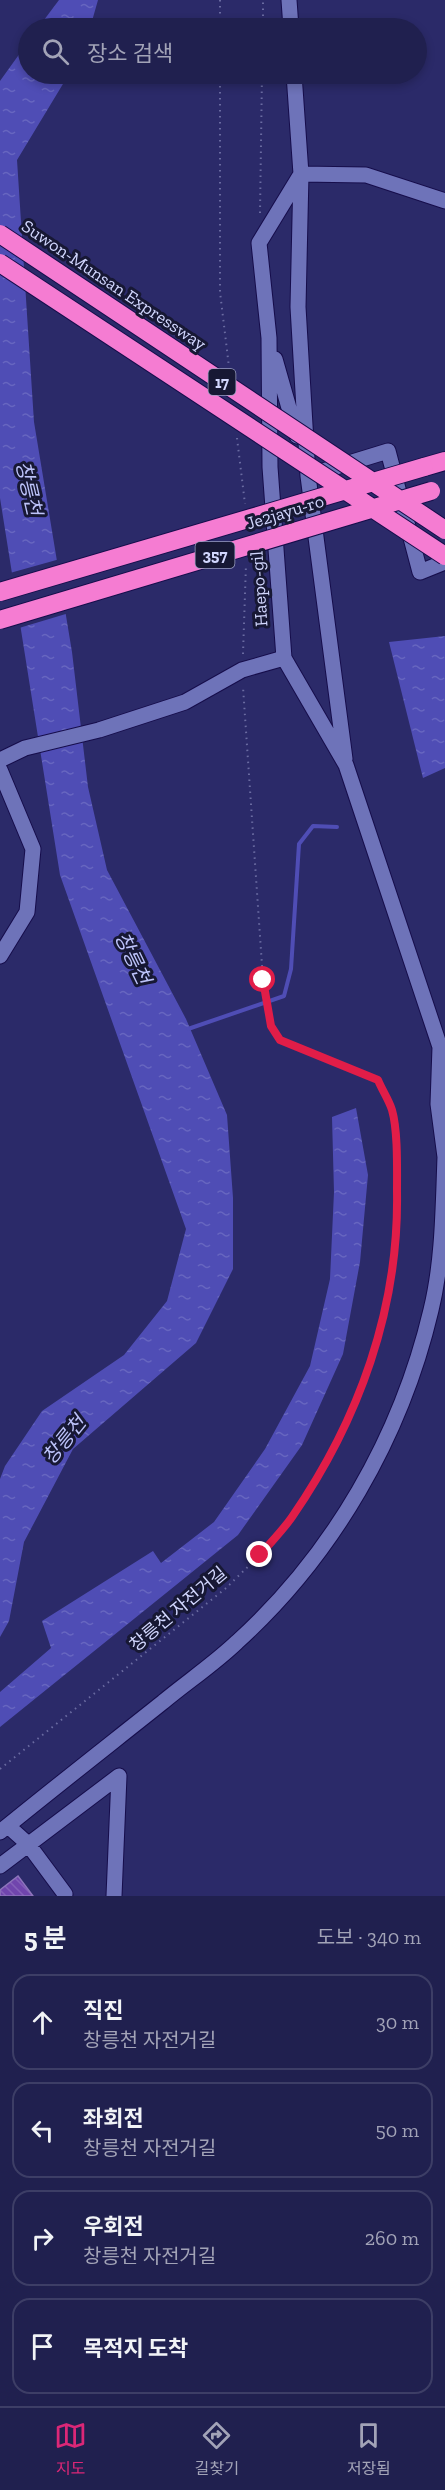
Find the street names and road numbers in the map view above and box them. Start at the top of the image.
street label: Suwon-Munsan Expressway [18,215,211,356]
road number: 17 [208,369,236,395]
street label: Je2jayu-ro [243,490,327,534]
road number: 357 [196,542,234,568]
street label: Haepo-gil [245,550,273,628]
street label: 창릉천 자전거길 [125,1562,231,1656]

